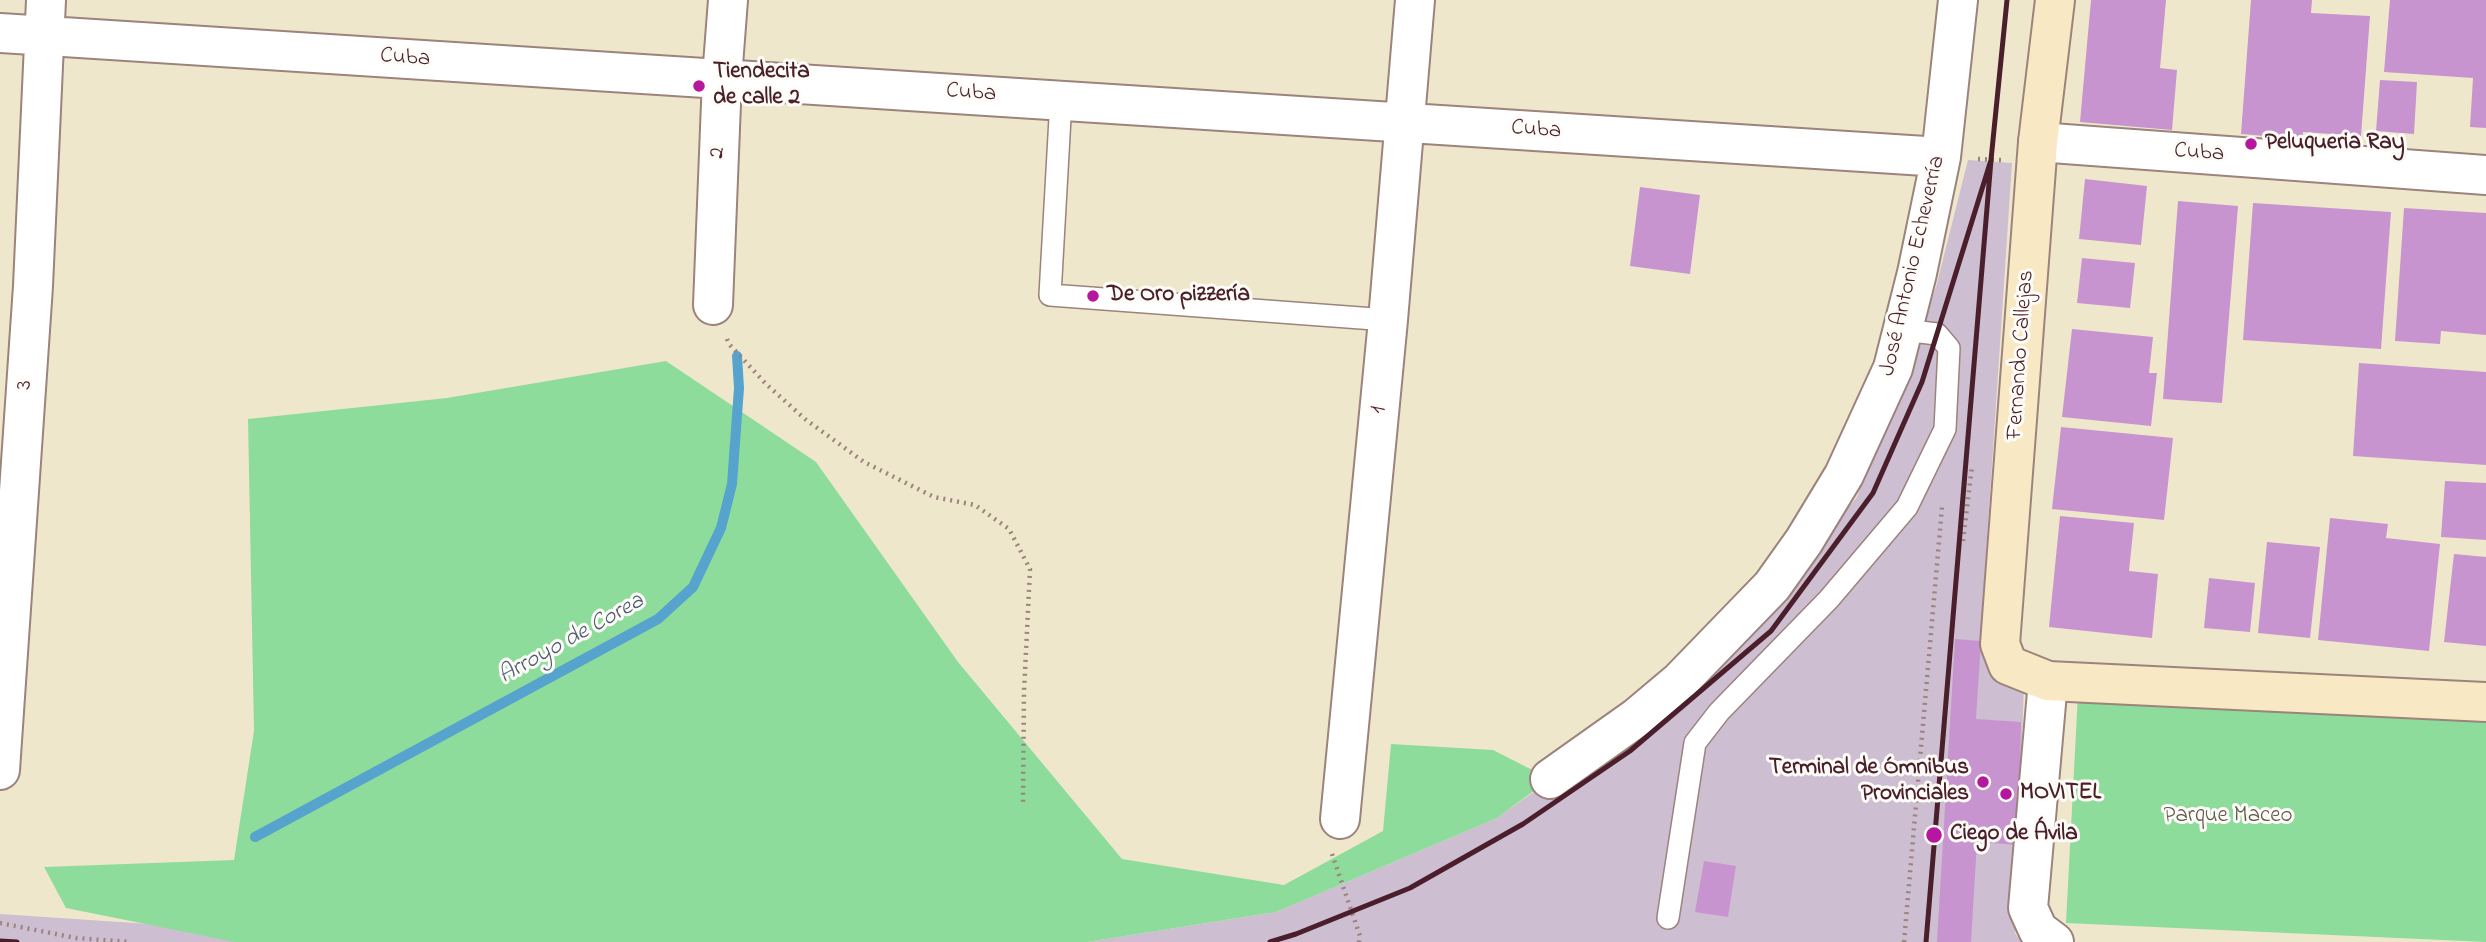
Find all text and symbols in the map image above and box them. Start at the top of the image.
street label: Cuba [379,43,431,75]
place label: Tiendecita de calle 2 [713,59,810,113]
marker: Tiendecita de calle 2 [691,78,707,94]
street label: Cuba [945,78,997,110]
street label: Cuba [1510,115,1562,147]
place label: Peluqueria Ray [2265,130,2405,158]
marker: Peluqueria Ray [2243,136,2259,152]
street label: Cuba [2173,138,2225,170]
street label: 2 [705,147,733,159]
street label: José Antonio Echeverría [1875,153,1953,379]
street label: Fernando Callejas [2002,269,2042,441]
place label: De Oro pizzería [1107,282,1250,310]
marker: De Oro pizzería [1085,288,1101,304]
street label: 3 [12,379,40,391]
street label: 1 [1366,405,1394,415]
water label: Arroyo de Corea [494,588,650,692]
place label: Terminal de Ómnibus Provinciales [1769,755,1969,809]
marker: Terminal de Ómnibus Provinciales [1975,774,1991,790]
place label: MOVITEL [2020,780,2101,808]
marker: MOVITEL [1998,786,2014,802]
park label: Parque Maceo [2163,803,2293,831]
place label: Ciego de Ávila [1950,821,2078,849]
marker: Ciego de Ávila [1924,825,1944,845]

